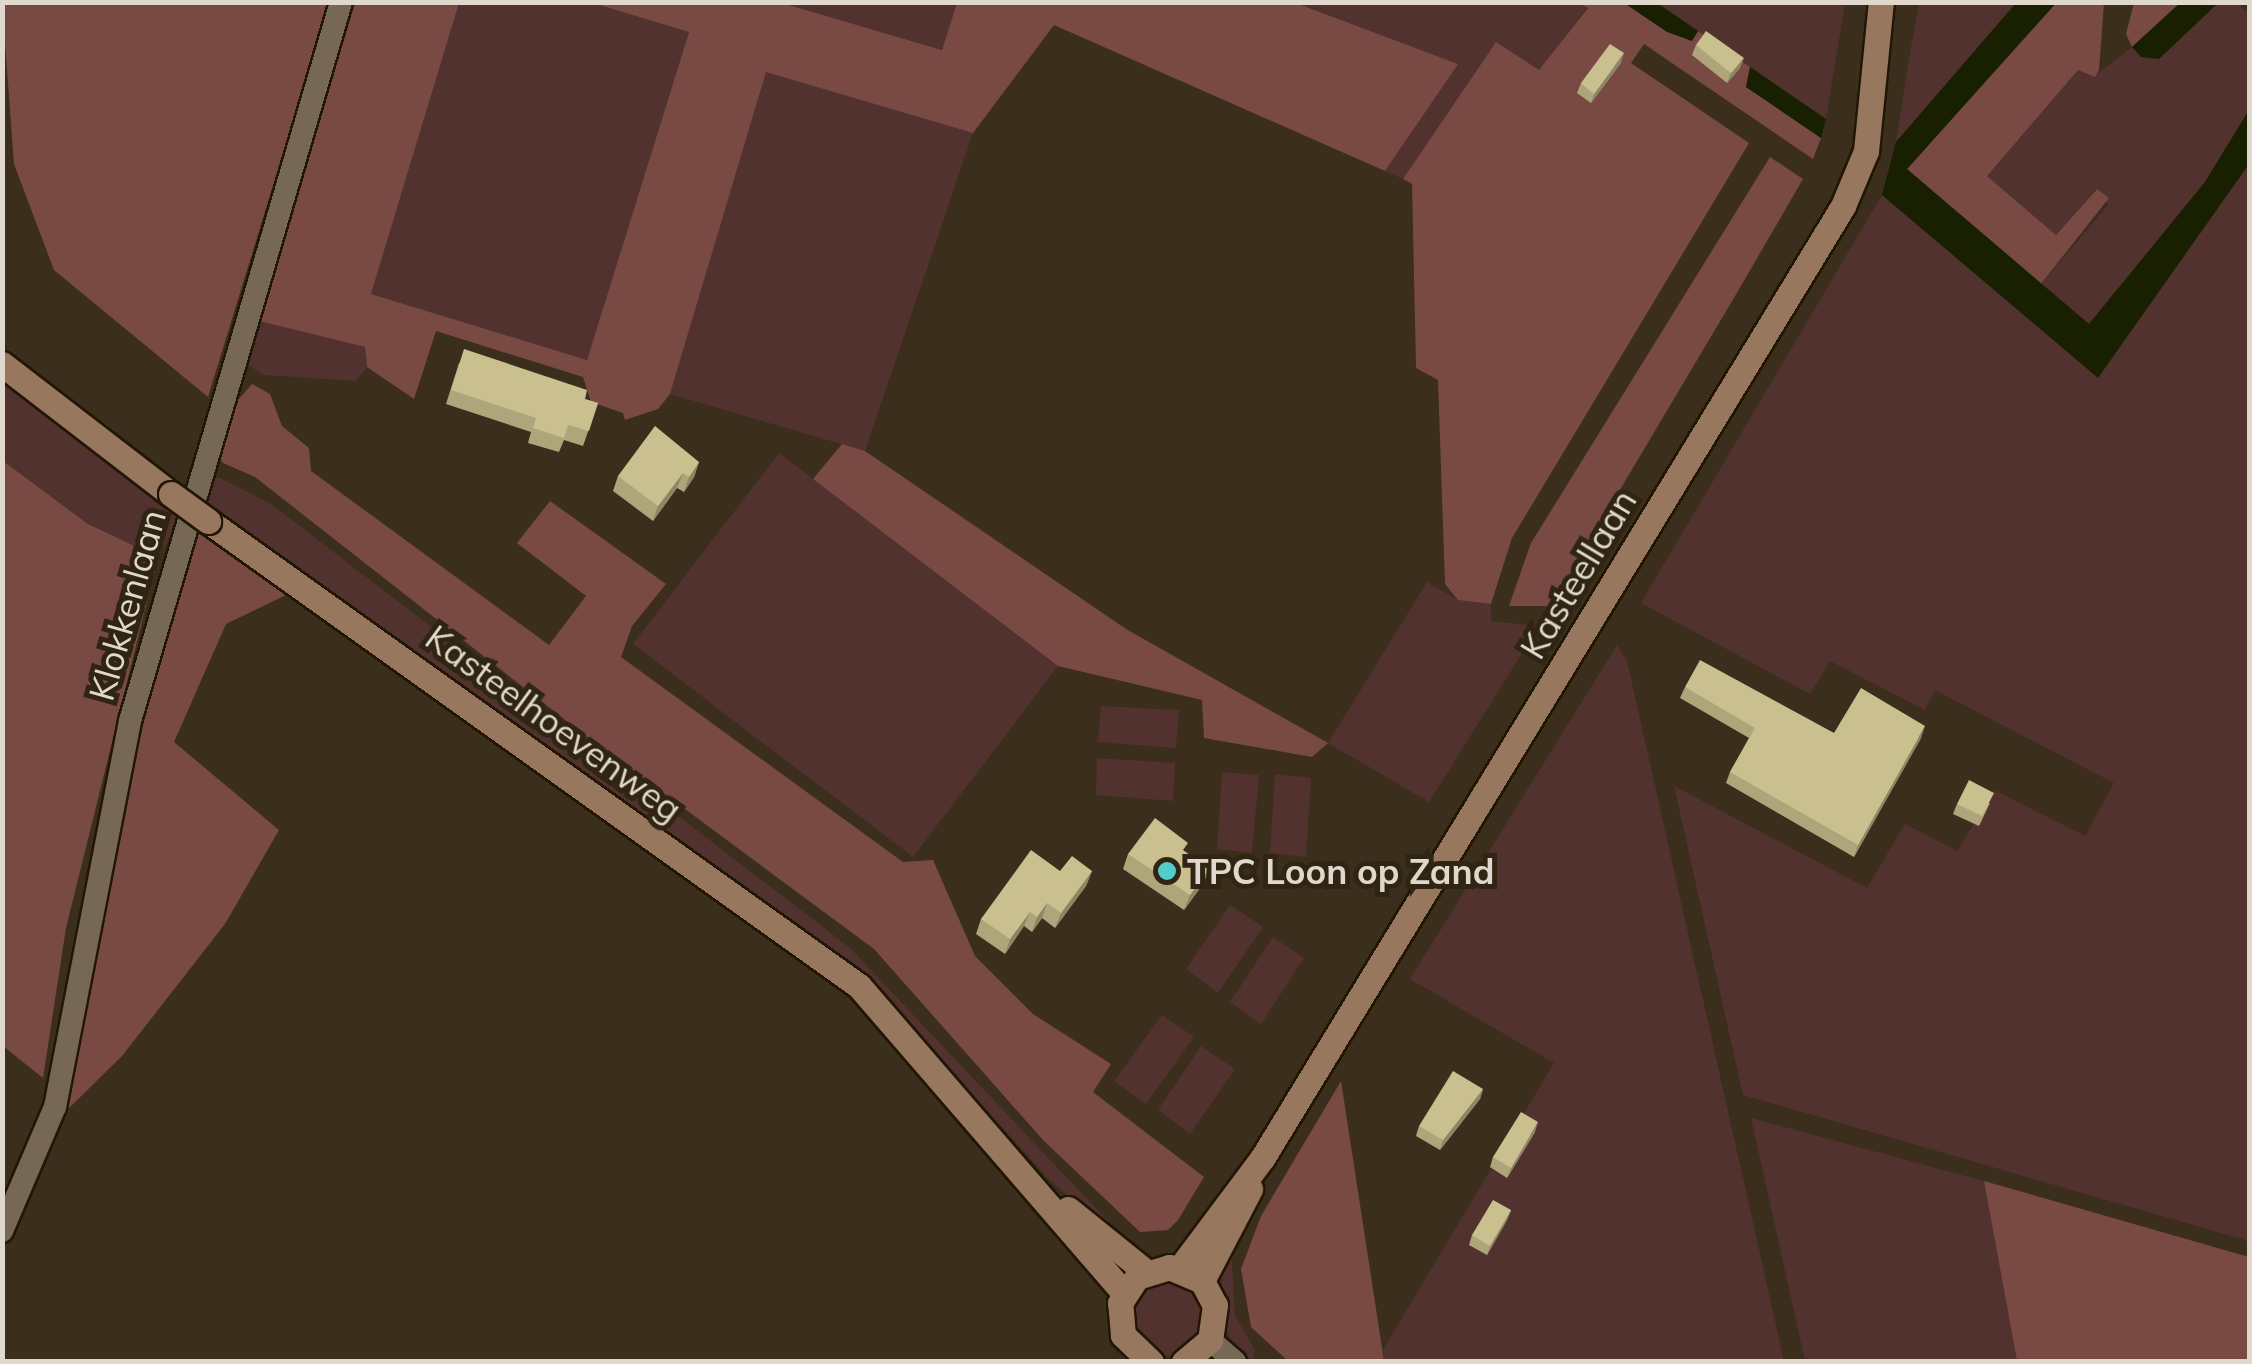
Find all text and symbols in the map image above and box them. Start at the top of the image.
street label: Kasteellaan [1511,482,1645,666]
street label: Klokkenlaan [80,505,174,705]
street label: Kasteelhoevenweg [418,616,690,830]
place label: TPC Loon op Zand [1187,850,1494,892]
marker: TPC Loon op Zand [1156,860,1178,882]

